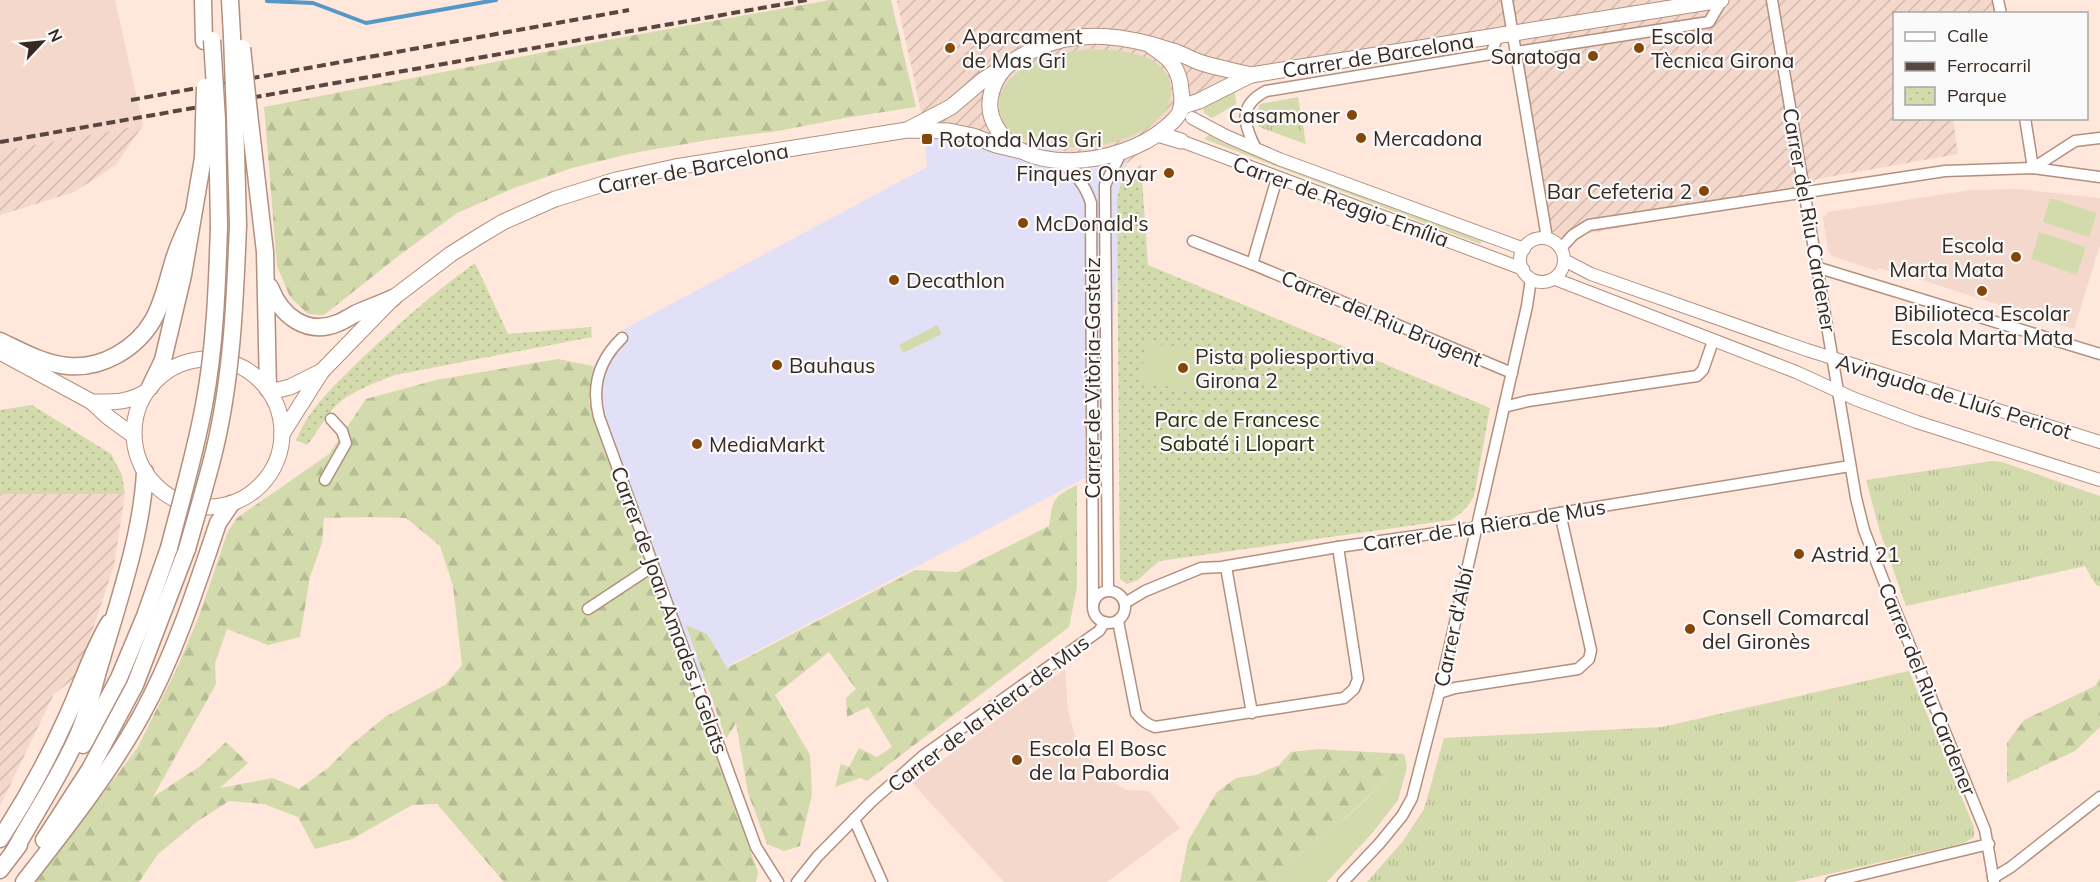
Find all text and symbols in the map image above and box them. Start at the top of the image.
north arrow [12,12,72,72]
legend [1893,12,2088,120]
place label: Aparcament de Mas Gri [962,23,1083,73]
place label: Escola Tècnica Girona [1651,23,1794,73]
text: Calle [1947,24,1988,47]
text: N [44,26,67,45]
street label: Carrer de Barcelona [1280,27,1476,83]
marker: Aparcament de Mas Gri [943,41,957,55]
marker: Escola Tècnica Girona [1632,41,1646,55]
place label: Saratoga [1491,43,1581,69]
marker: Saratoga [1586,49,1600,63]
text: Ferrocarril [1947,54,2031,77]
text: Parque [1947,84,2006,107]
place label: Casamoner [1229,102,1340,128]
street label: Carrer del Riu Cardener [1777,106,1843,335]
marker: Casamoner [1345,108,1359,122]
place label: Mercadona [1373,125,1482,151]
place label: Rotonda Mas Gri [939,126,1102,152]
marker: Mercadona [1354,131,1368,145]
marker: Rotonda Mas Gri [920,132,934,146]
street label: Carrer de Barcelona [595,137,791,199]
street label: Carrer de Reggio Emília [1229,150,1453,252]
place label: Finques Onyar [1016,160,1157,186]
marker: Finques Onyar [1162,166,1176,180]
place label: Bar Cefeteria 2 [1547,178,1692,204]
marker: Bar Cefeteria 2 [1697,184,1711,198]
place label: McDonald's [1035,210,1149,236]
marker: McDonald's [1016,216,1030,230]
place label: Escola Marta Mata [1889,232,2004,282]
marker: Escola Marta Mata [2009,250,2023,264]
street label: Carrer de Vitòria-Gasteiz [1079,257,1105,499]
street label: Carrer del Riu Brugent [1278,264,1486,372]
place label: Decathlon [906,267,1005,293]
marker: Decathlon [887,273,901,287]
marker: Bibilioteca Escolar Escola Marta Mata [1975,284,1989,298]
place label: Bibilioteca Escolar Escola Marta Mata [1891,300,2073,350]
place label: Pista poliesportiva Girona 2 [1195,343,1375,393]
street label: Avinguda de Lluís Pericot [1833,348,2075,444]
place label: Bauhaus [789,352,875,378]
marker: Bauhaus [770,358,784,372]
marker: Pista poliesportiva Girona 2 [1176,361,1190,375]
park label: Parc de Francesc Sabaté i Llopart [1154,406,1320,456]
place label: MediaMarkt [709,431,825,457]
marker: MediaMarkt [690,437,704,451]
street label: Carrer de Joan Amades i Gelats [606,463,734,757]
street label: Carrer de la Riera de Mus [1361,493,1607,557]
place label: Astrid 21 [1811,541,1900,567]
marker: Astrid 21 [1792,547,1806,561]
street label: Carrer d'Albí [1428,564,1479,689]
street label: Carrer del Riu Cardener [1873,579,1983,800]
place label: Consell Comarcal del Gironès [1702,604,1869,654]
marker: Consell Comarcal del Gironès [1683,622,1697,636]
street label: Carrer de la Riera de Mus [882,629,1094,797]
place label: Escola El Bosc de la Pabordia [1029,735,1170,785]
marker: Escola El Bosc de la Pabordia [1010,753,1024,767]

